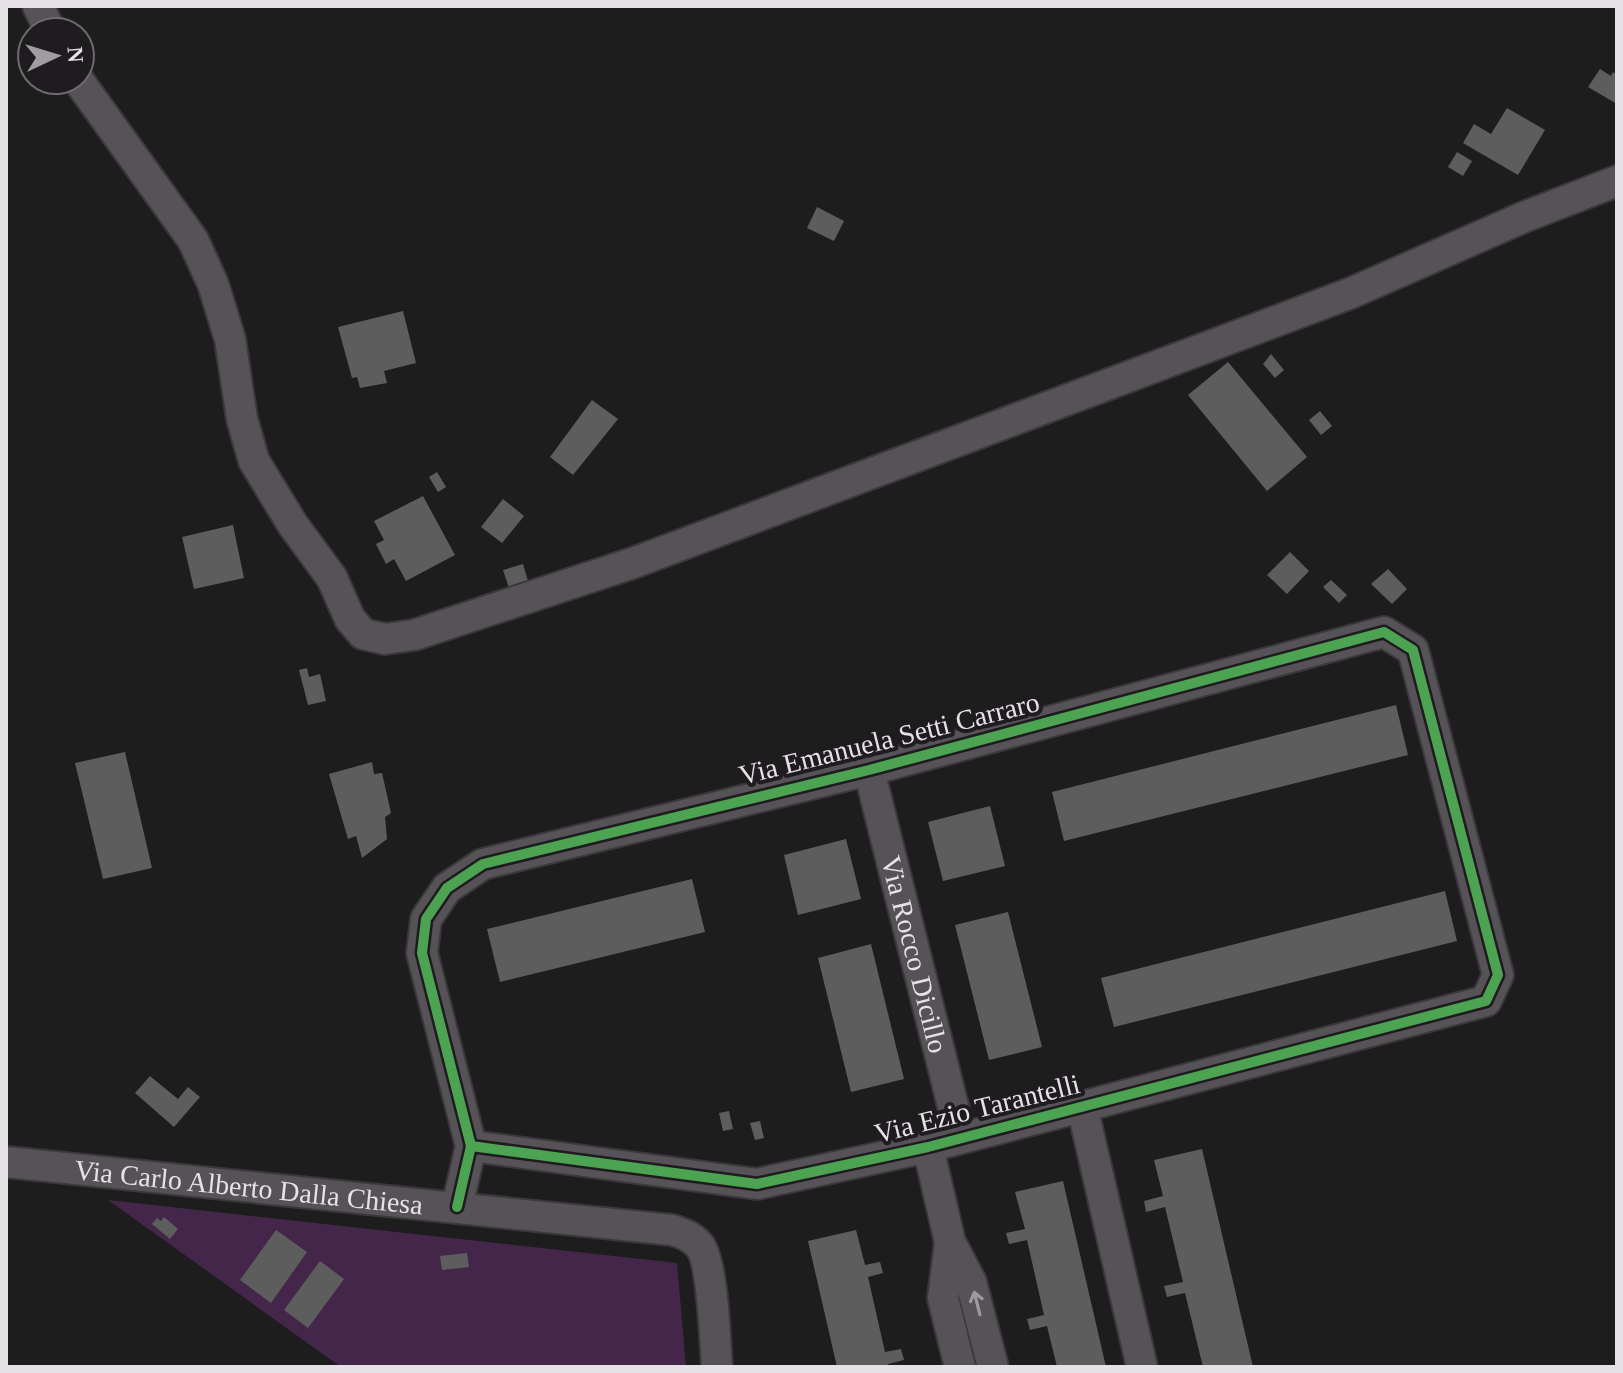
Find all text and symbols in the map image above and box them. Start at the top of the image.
north arrow [16,16,96,96]
text: N [62,46,88,64]
street label: Via Emanuela Setti Carraro [736,686,1043,791]
street label: Via Rocco Dicillo [875,853,954,1056]
street label: Via Ezio Tarantelli [871,1068,1083,1149]
street label: Via Carlo Alberto Dalla Chiesa [73,1154,425,1221]
one-way arrow [968,1290,983,1316]

